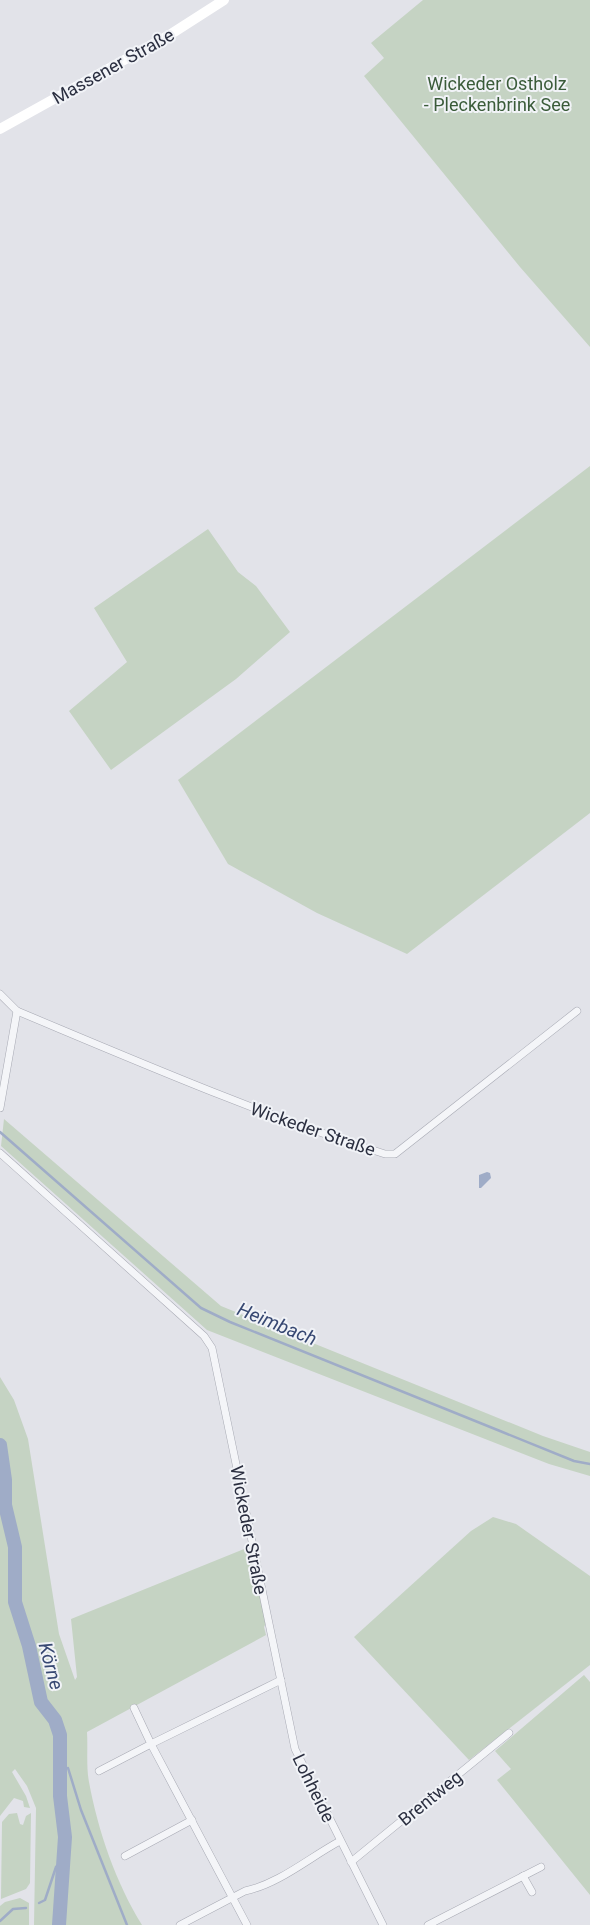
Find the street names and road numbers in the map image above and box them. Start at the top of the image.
street label: Massener Straße [48,24,178,108]
street label: Wickeder Straße [248,1098,378,1160]
street label: Wickeder Straße [226,1464,272,1596]
street label: Lohheide [288,1750,340,1826]
street label: Brentweg [394,1766,466,1830]

